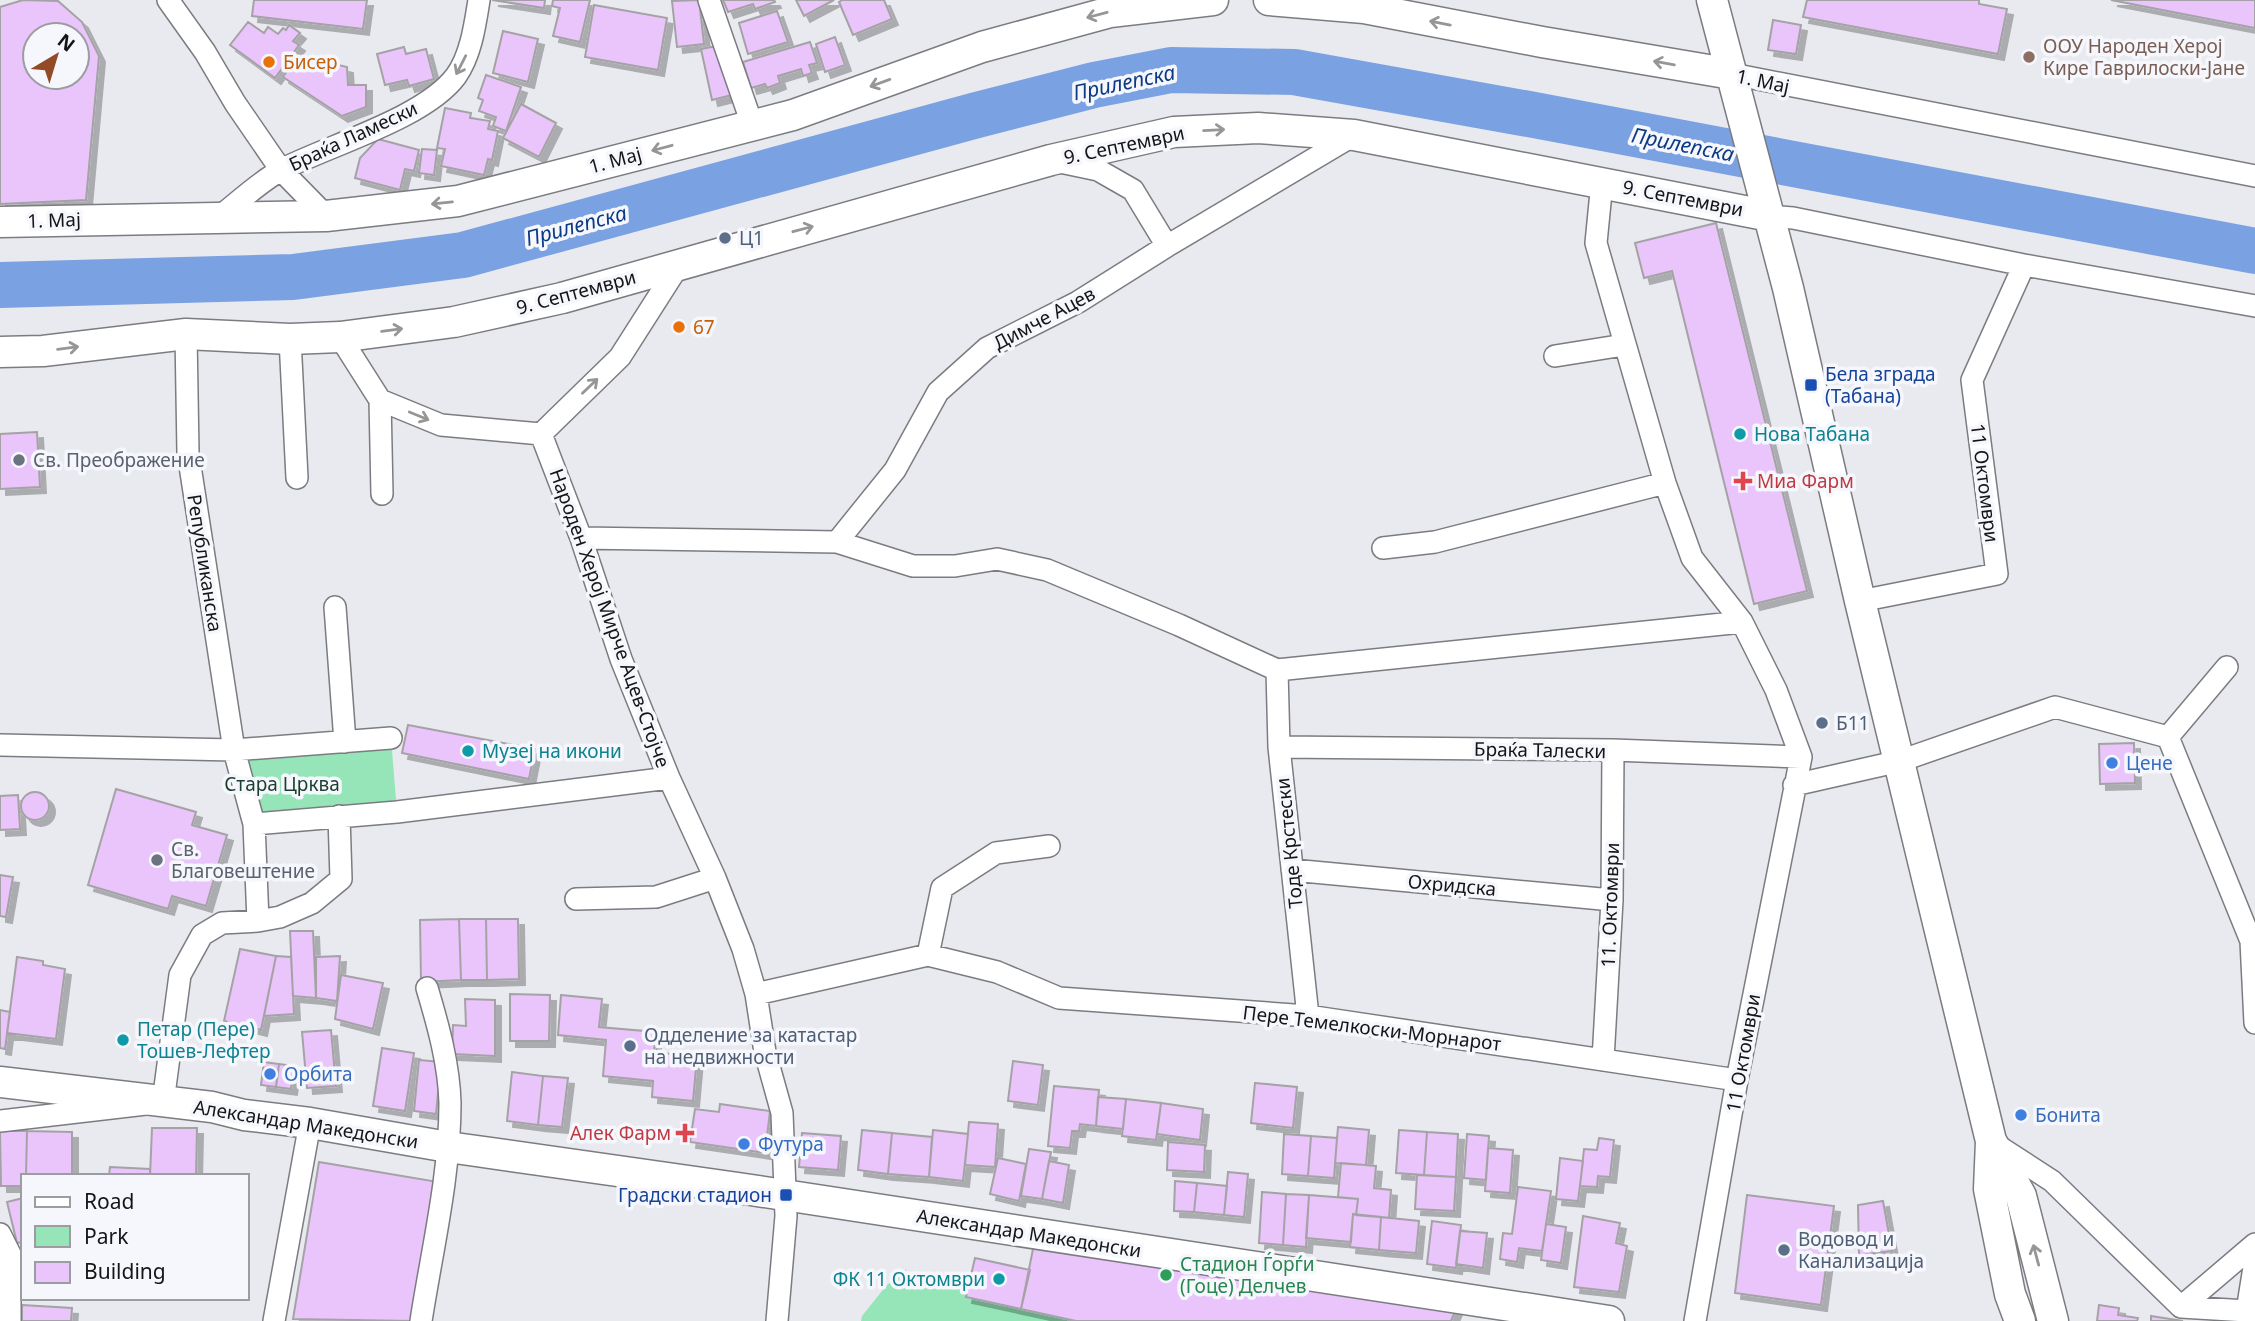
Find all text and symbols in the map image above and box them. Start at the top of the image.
one-way arrow [1086,10,1108,23]
one-way arrow [1429,16,1452,29]
north arrow [21,21,91,91]
text: N [52,28,81,58]
place label: ООУ Народен Херој Кире Гаврилоски-Јане [2043,33,2245,81]
place label: Бисер [283,49,338,75]
marker: ООУ Народен Херој Кире Гаврилоски-Јане [2021,49,2037,65]
marker: Бисер [261,54,277,70]
one-way arrow [454,54,468,75]
one-way arrow [1653,56,1676,69]
water label: Прилепска [1070,57,1178,106]
street label: 1. Мај [1734,63,1792,99]
one-way arrow [870,78,892,91]
street label: Браќа Ламески [284,95,422,177]
street label: 9. Септември [1061,120,1187,170]
water label: Прилепска [1629,120,1737,168]
one-way arrow [1202,123,1225,136]
street label: 1. Мај [586,141,644,179]
one-way arrow [652,142,674,155]
street label: 9. Септември [1620,174,1746,222]
one-way arrow [431,197,454,210]
water label: Прилепска [522,198,630,252]
street label: 1. Мај [27,206,81,234]
one-way arrow [792,221,814,234]
place label: Ц1 [739,225,764,251]
marker: Ц1 [717,230,733,246]
street label: 9. Септември [513,264,639,320]
street label: Димче Ацев [989,280,1099,356]
place label: 67 [693,314,715,340]
marker: 67 [671,319,687,335]
one-way arrow [380,324,403,337]
one-way arrow [56,341,79,354]
place label: Бела зграда (Табана) [1825,361,1936,409]
marker: Бела зграда (Табана) [1803,377,1819,393]
one-way arrow [581,378,598,395]
one-way arrow [408,411,429,424]
place label: Нова Табана [1754,421,1870,447]
street label: 11 Октомври [1965,422,2005,544]
marker: Нова Табана [1732,426,1748,442]
place label: Св. Преображение [33,447,205,473]
marker: Св. Преображение [11,452,27,468]
street label: Народен Херој Мирче Ацев-Стојче [544,465,676,771]
place label: Миа Фарм [1757,468,1854,494]
marker: Миа Фарм [1735,473,1751,489]
street label: Републиканска [181,492,229,634]
place label: Б11 [1836,710,1869,736]
marker: Б11 [1814,715,1830,731]
street label: Браќа Талески [1474,736,1606,764]
place label: Музеј на икони [482,738,622,764]
marker: Музеј на икони [460,743,476,759]
place label: Цене [2126,750,2173,776]
marker: Цене [2104,755,2120,771]
park label: Стара Црква [224,771,340,797]
street label: Тоде Крстески [1269,776,1309,910]
place label: Св. Благовештение [171,836,315,884]
street label: 11. Октомври [1595,842,1625,968]
marker: Св. Благовештение [149,852,165,868]
street label: Охридска [1407,868,1497,902]
street label: 11 Октомври [1720,992,1766,1114]
street label: Пере Темелкоски-Морнарот [1241,999,1503,1057]
place label: Петар (Пере) Тошев-Лефтер [137,1016,271,1064]
place label: Одделение за катастар на недвижности [644,1022,857,1070]
marker: Петар (Пере) Тошев-Лефтер [115,1032,131,1048]
marker: Одделение за катастар на недвижности [622,1038,638,1054]
place label: Орбита [284,1061,353,1087]
marker: Орбита [262,1066,278,1082]
street label: Александар Македонски [192,1093,420,1155]
place label: Бонита [2035,1102,2101,1128]
marker: Бонита [2013,1107,2029,1123]
place label: Алек Фарм [570,1120,671,1146]
marker: Алек Фарм [677,1125,693,1141]
place label: Футура [758,1131,824,1157]
marker: Футура [736,1136,752,1152]
legend [21,1174,248,1300]
place label: Градски стадион [618,1182,772,1208]
text: Road [84,1187,134,1215]
marker: Градски стадион [778,1187,794,1203]
street label: Александар Македонски [915,1202,1143,1264]
text: Park [84,1222,129,1250]
place label: Водовод и Канализација [1798,1226,1924,1274]
marker: Водовод и Канализација [1776,1242,1792,1258]
one-way arrow [2029,1244,2042,1267]
place label: Стадион Ѓорѓи (Гоце) Делчев [1180,1251,1315,1299]
text: Building [84,1257,166,1285]
place label: ФК 11 Октомври [833,1266,985,1292]
marker: Стадион Ѓорѓи (Гоце) Делчев [1158,1267,1174,1283]
marker: ФК 11 Октомври [991,1271,1007,1287]

